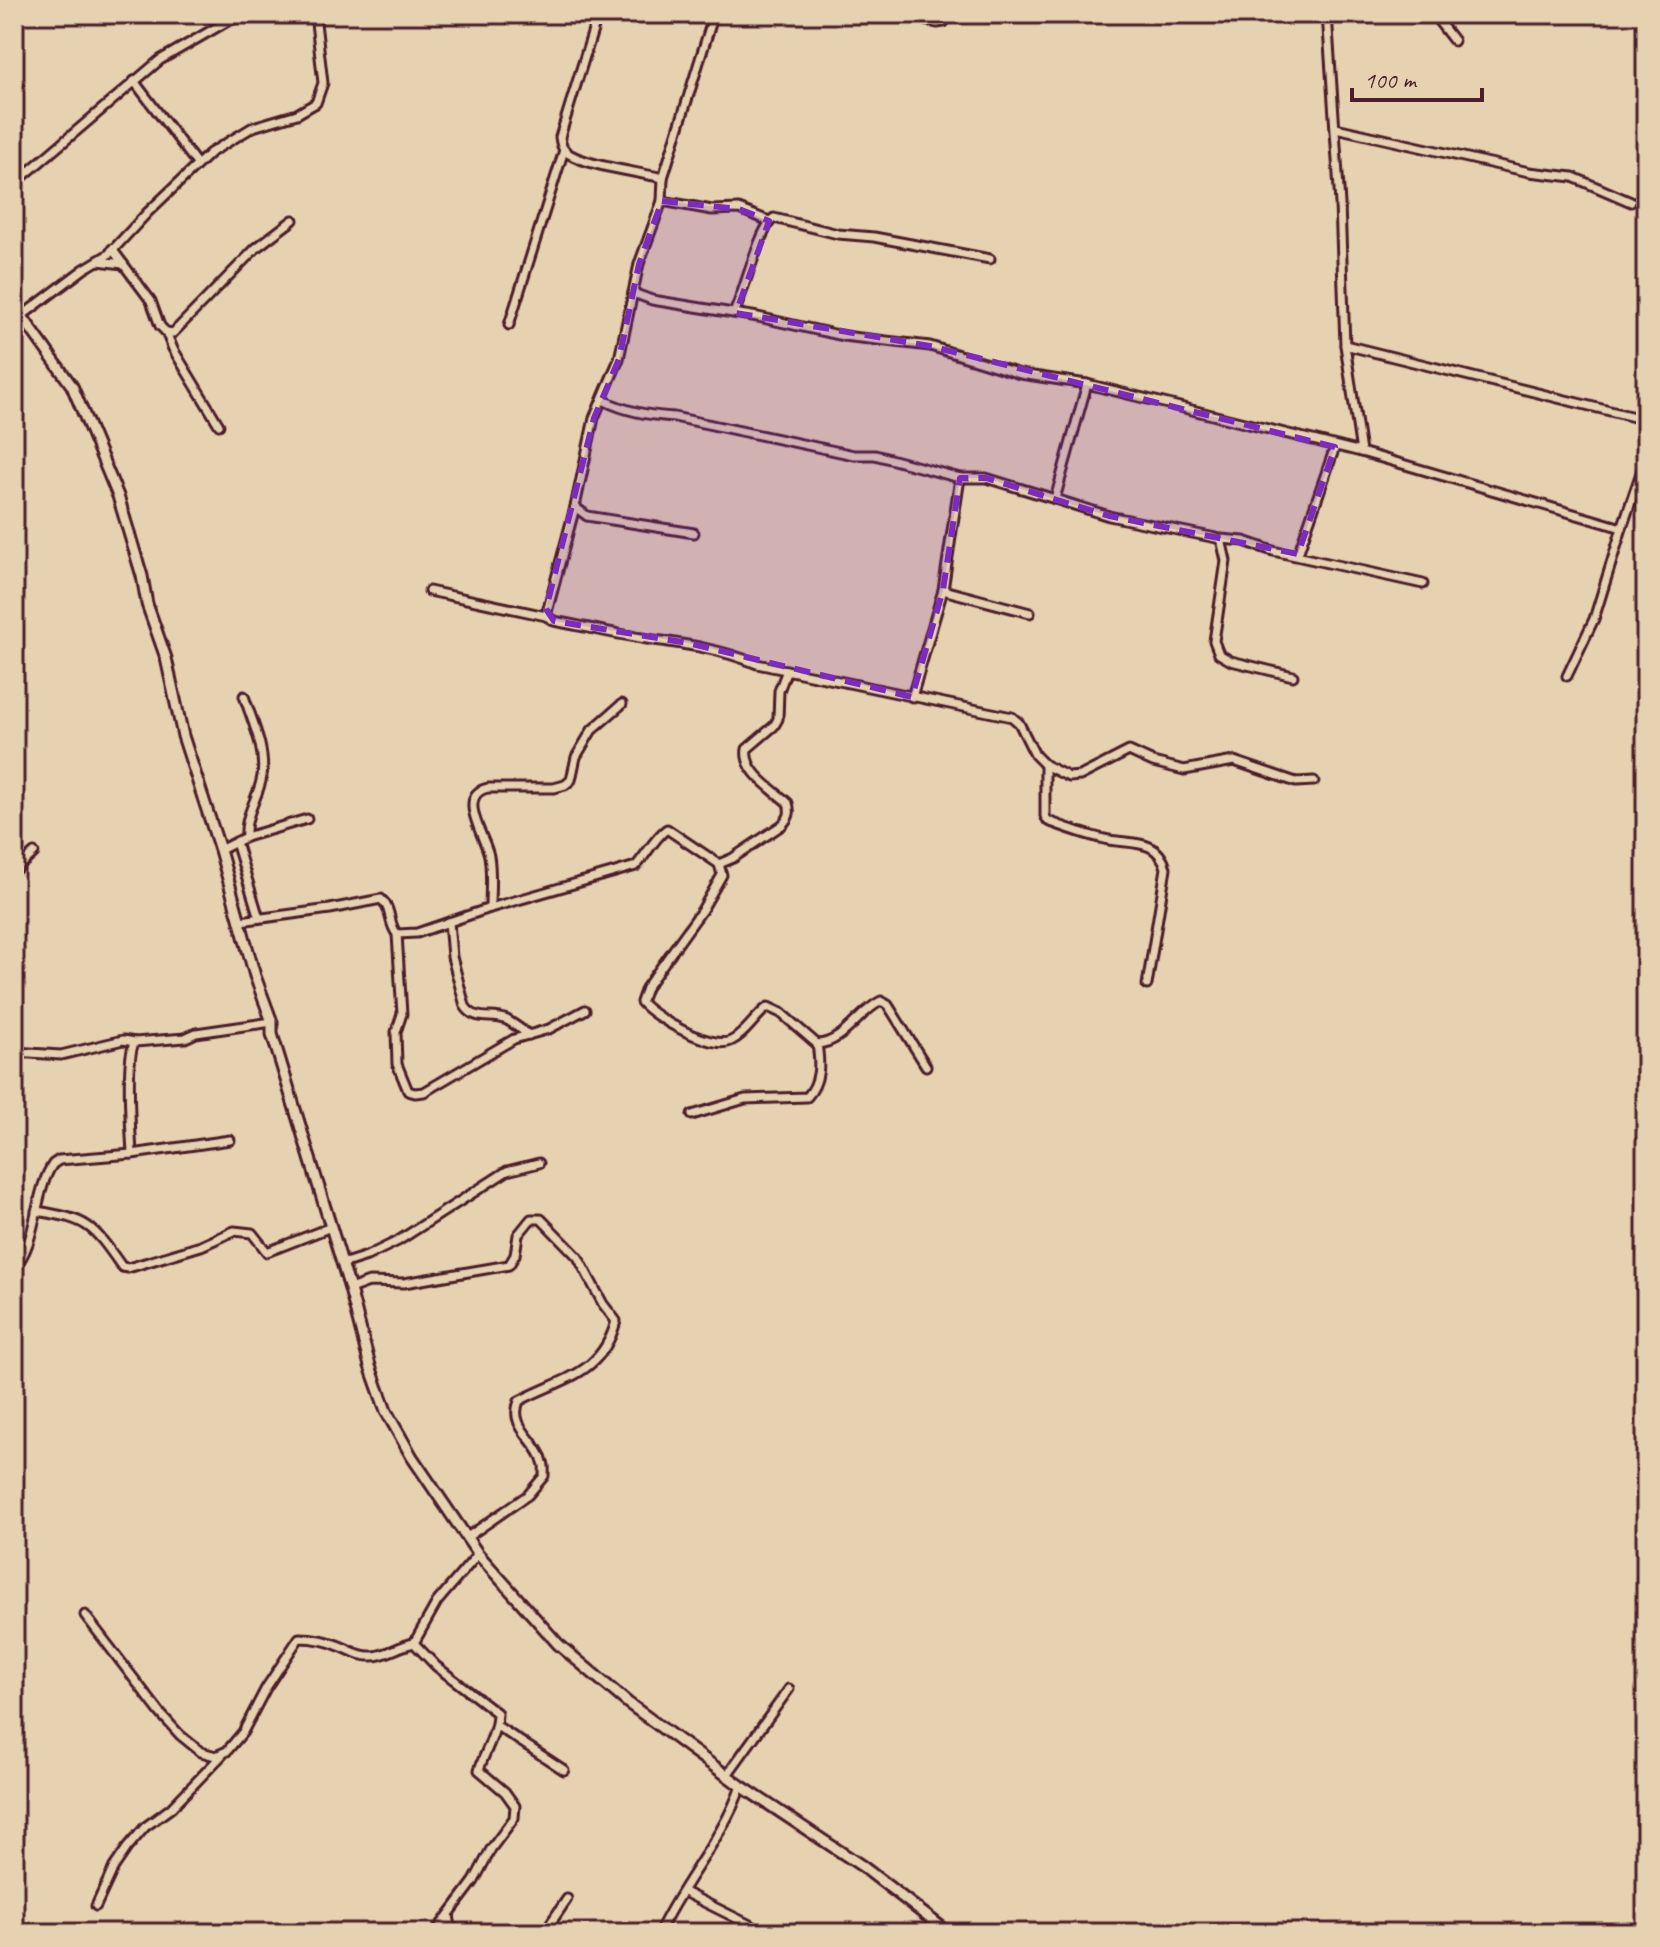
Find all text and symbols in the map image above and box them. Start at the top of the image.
scale bar [1352,52,1482,102]
text: 100 m [1364,65,1418,95]

